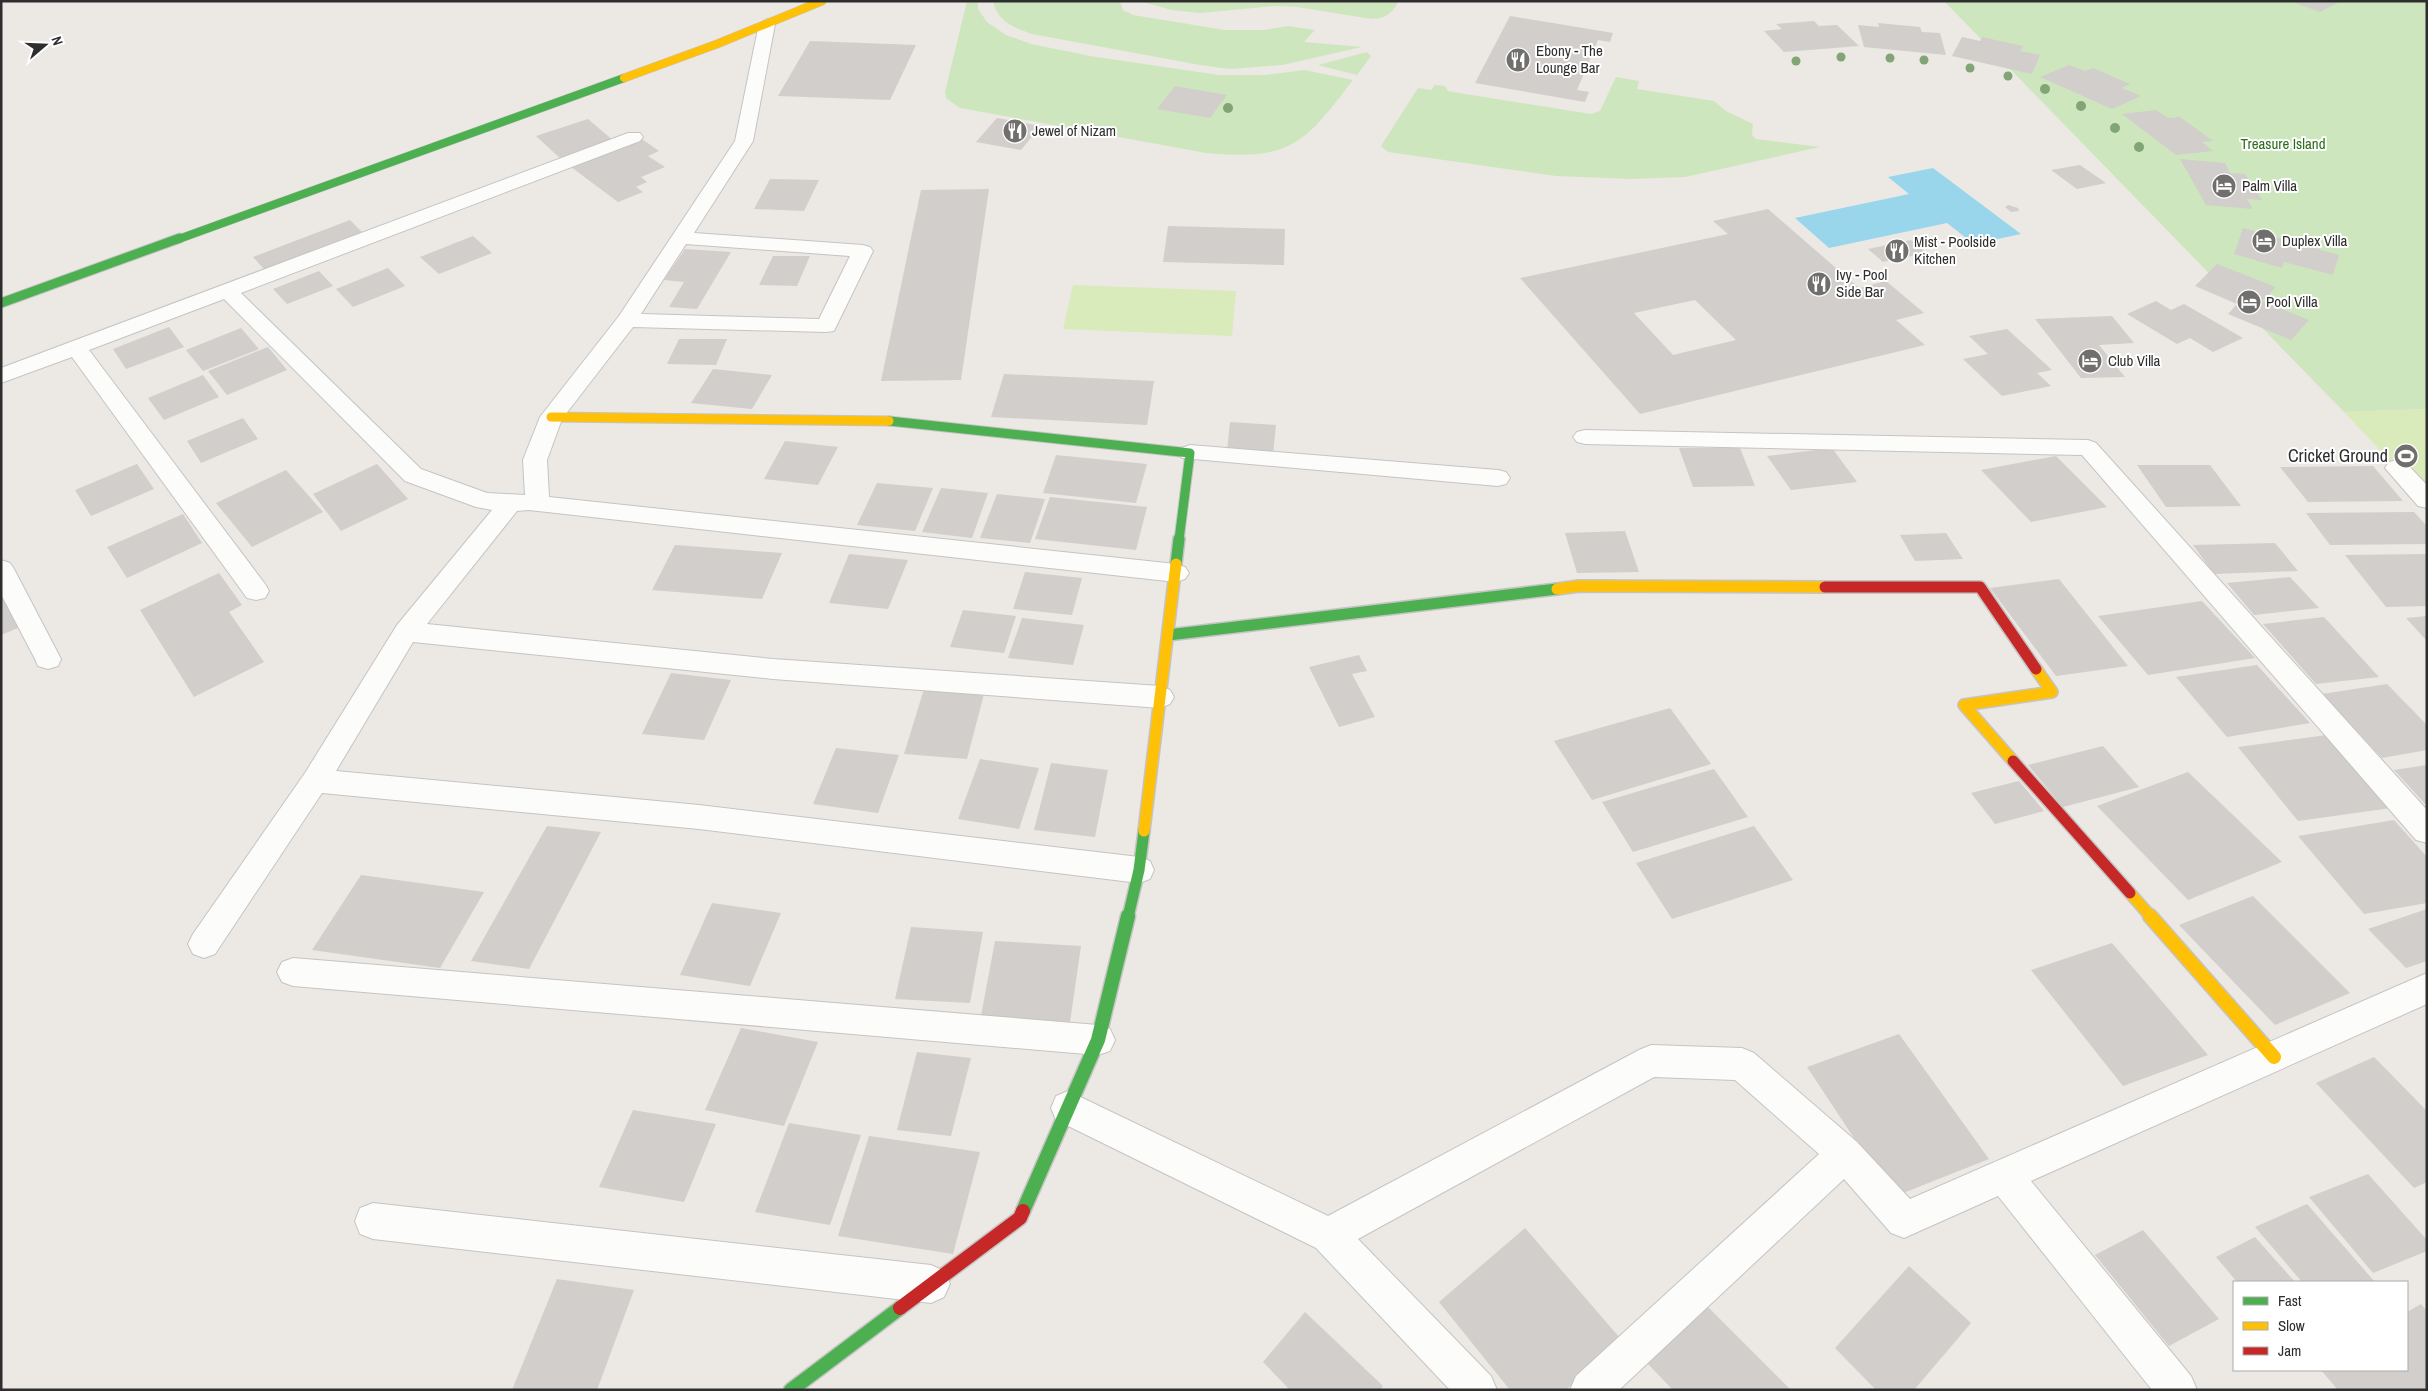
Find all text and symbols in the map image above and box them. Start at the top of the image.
north arrow [20,20,70,70]
text: N [47,34,67,48]
place label: Ebony - The Lounge Bar [1536,40,1603,78]
restaurant icon: Ebony - The Lounge Bar [1505,47,1531,73]
restaurant icon: Jewel of Nizam [1002,118,1028,144]
place label: Jewel of Nizam [1032,120,1116,141]
park label: Treasure Island [2240,133,2326,154]
hotel icon: Palm Villa [2211,173,2237,199]
place label: Palm Villa [2242,175,2297,196]
hotel icon: Duplex Villa [2251,228,2277,254]
place label: Duplex Villa [2282,230,2348,251]
place label: Mist - Poolside Kitchen [1914,231,1996,269]
restaurant icon: Mist - Poolside Kitchen [1884,238,1910,264]
place label: Ivy - Pool Side Bar [1836,264,1887,302]
restaurant icon: Ivy - Pool Side Bar [1806,271,1832,297]
hotel icon: Pool Villa [2236,289,2262,315]
place label: Pool Villa [2266,291,2318,312]
hotel icon: Club Villa [2077,348,2103,374]
place label: Club Villa [2108,350,2161,371]
place label: Cricket Ground [2288,443,2388,468]
sports icon: Cricket Ground [2393,443,2419,469]
legend [2233,1281,2408,1371]
text: Fast [2278,1290,2302,1311]
text: Slow [2278,1315,2305,1336]
text: Jam [2278,1340,2301,1361]

